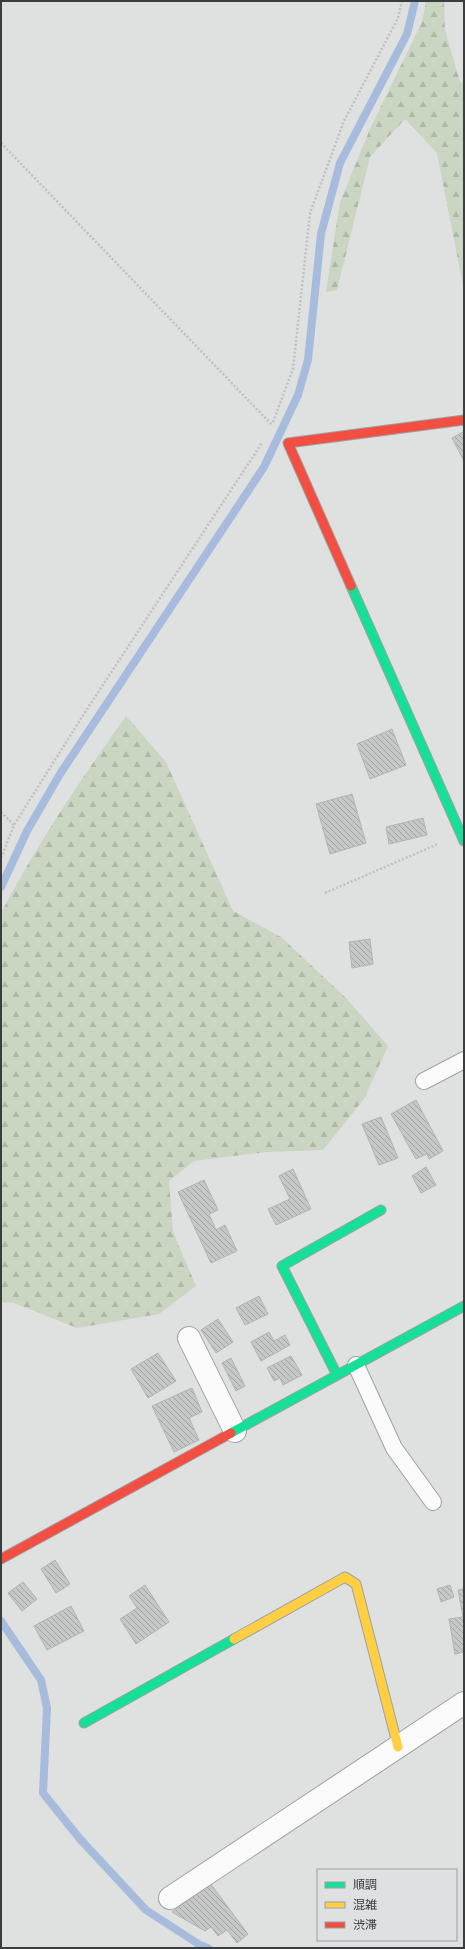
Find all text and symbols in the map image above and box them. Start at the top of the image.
legend [317,1869,457,1941]
text: 順調 [353,1878,377,1892]
text: 混雑 [353,1898,377,1912]
text: 渋滞 [353,1918,377,1932]

